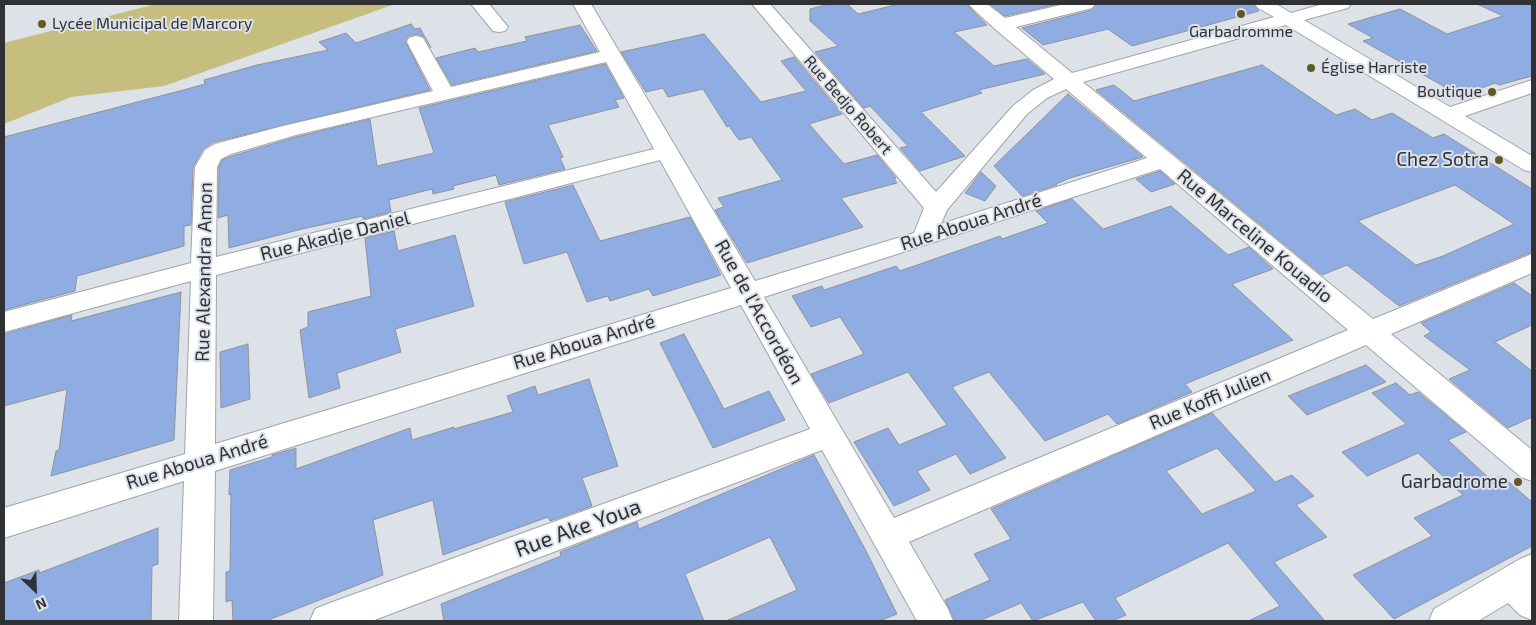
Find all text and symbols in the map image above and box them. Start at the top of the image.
marker: Garbadromme [1235,8,1247,20]
place label: Lycée Municipal de Marcory [52,14,253,34]
marker: Lycée Municipal de Marcory [36,18,48,30]
place label: Garbadromme [1189,22,1293,42]
street label: Rue Bedjo Robert [800,52,896,158]
place label: Église Harriste [1321,58,1427,78]
marker: Église Harriste [1305,62,1317,74]
place label: Boutique [1417,82,1482,102]
marker: Boutique [1486,86,1498,98]
place label: Chez Sotra [1396,149,1489,171]
marker: Chez Sotra [1493,154,1505,166]
street label: Rue Marceline Kouadio [1173,164,1337,308]
street label: Rue Alexandra Amon [191,182,217,362]
street label: Rue Aboua André [897,188,1045,256]
street label: Rue Akadje Daniel [258,206,412,266]
street label: Rue de l'Accordéon [710,236,808,388]
street label: Rue Aboua André [510,310,658,374]
street label: Rue Koffi Julien [1146,363,1274,435]
street label: Rue Aboua André [123,430,271,494]
place label: Garbadrome [1401,471,1508,493]
marker: Garbadrome [1512,476,1524,488]
street label: Rue Ake Youa [511,493,645,563]
north arrow [10,565,60,615]
text: N [33,594,49,614]

